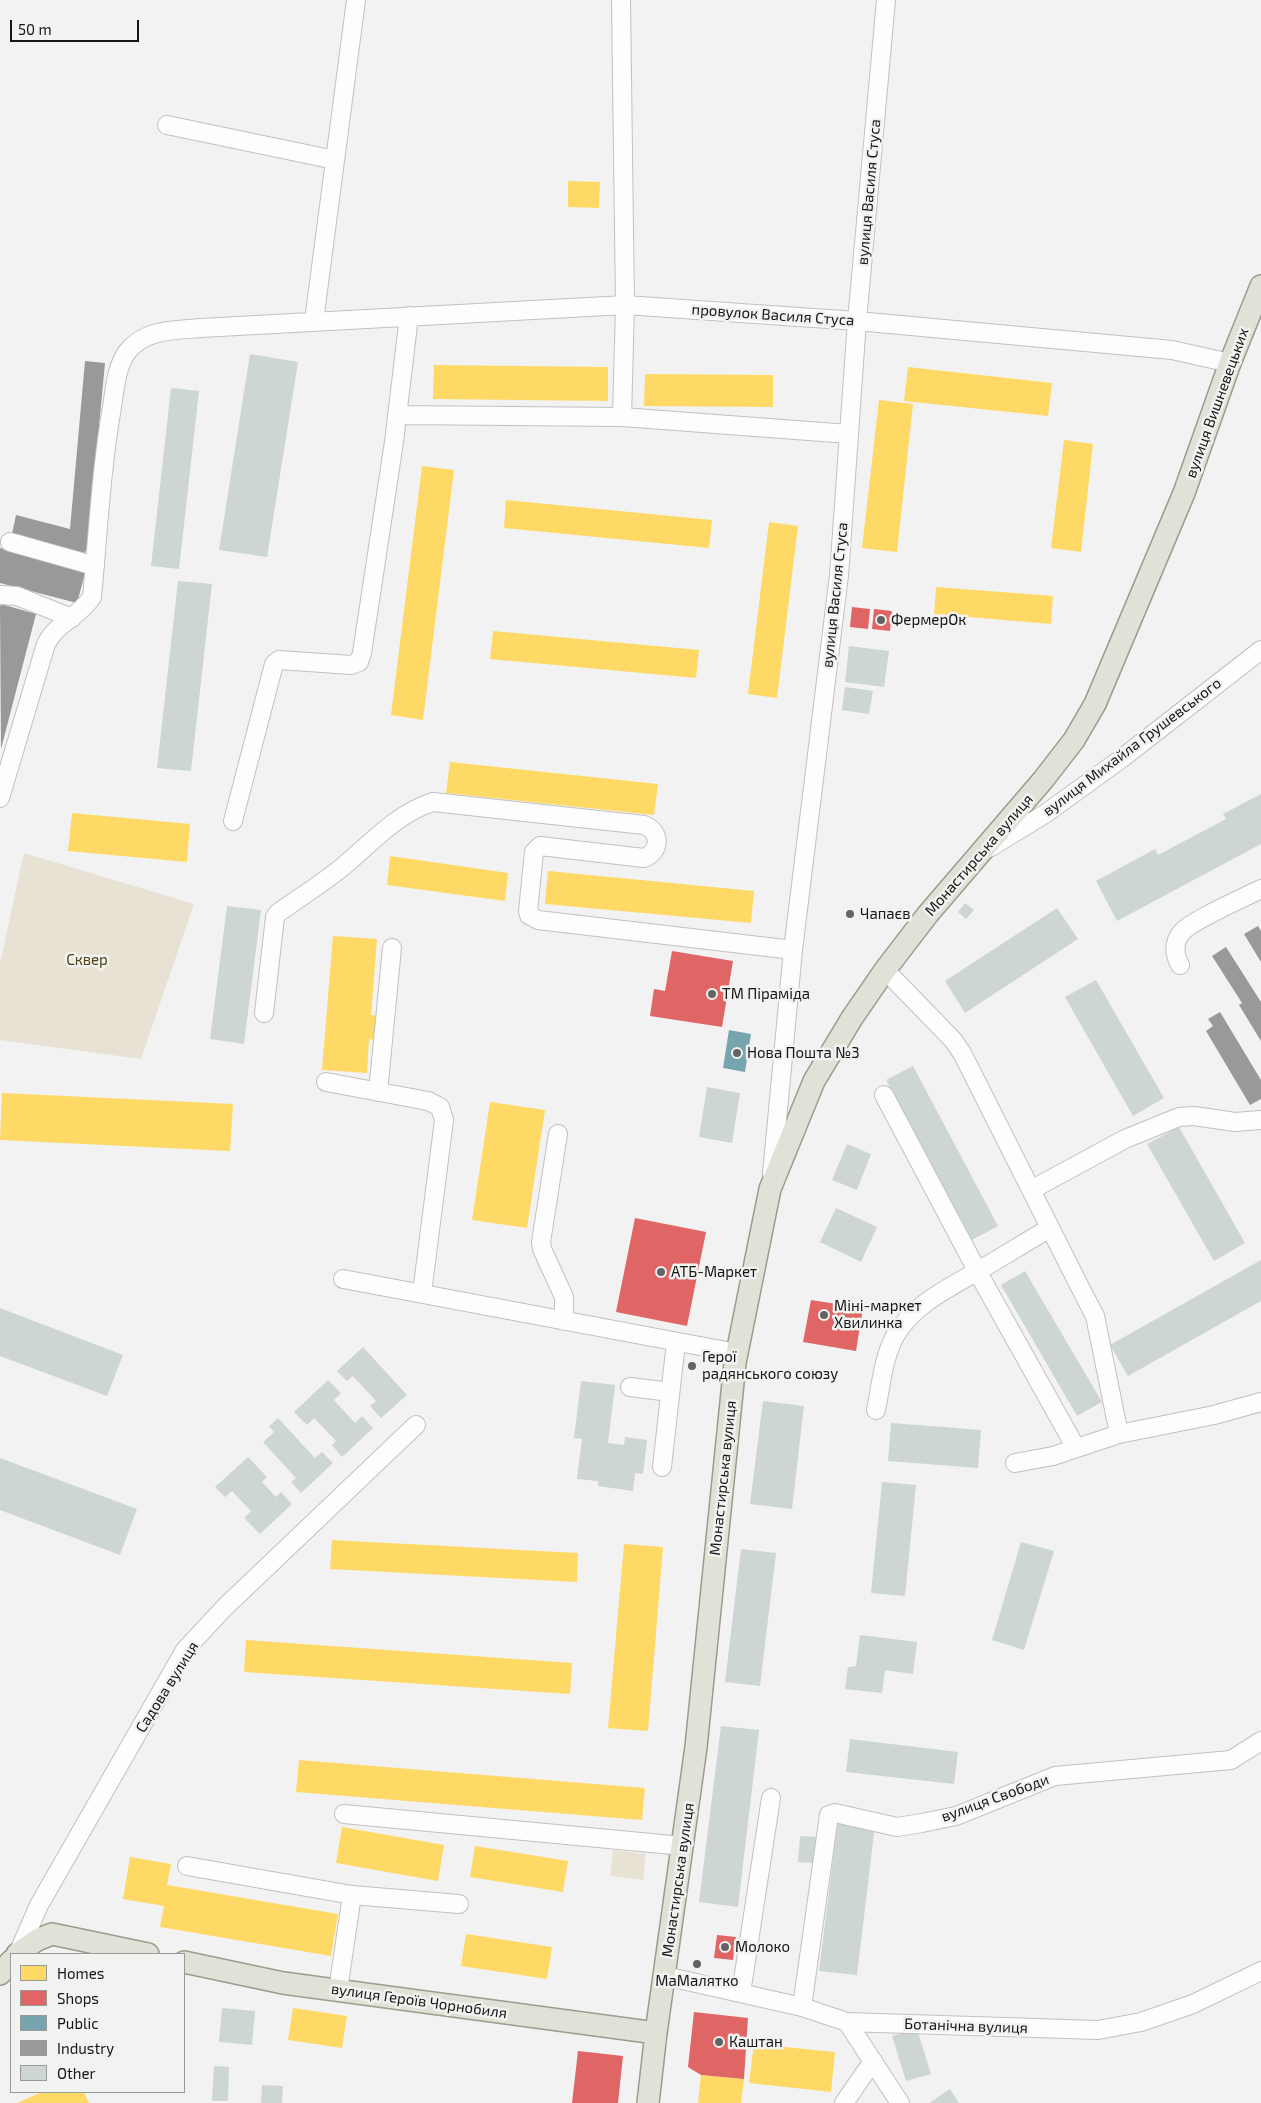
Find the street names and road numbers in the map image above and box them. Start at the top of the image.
street label: вулиця Василя Стуса [854,118,884,266]
street label: провулок Василя Стуса [691,300,855,330]
street label: вулиця Вишневецьких [1181,326,1253,480]
street label: вулиця Василя Стуса [818,521,852,669]
street label: вулиця Михайла Грушевського [1039,674,1225,820]
street label: Монастирська вулиця [921,790,1037,920]
street label: Монастирська вулиця [706,1400,740,1556]
street label: Садова вулиця [132,1638,202,1736]
street label: вулиця Свободи [939,1770,1051,1826]
street label: Монастирська вулиця [658,1802,698,1958]
street label: вулиця Героїв Чорнобиля [330,1980,508,2022]
street label: Ботанічна вулиця [904,2015,1028,2037]

